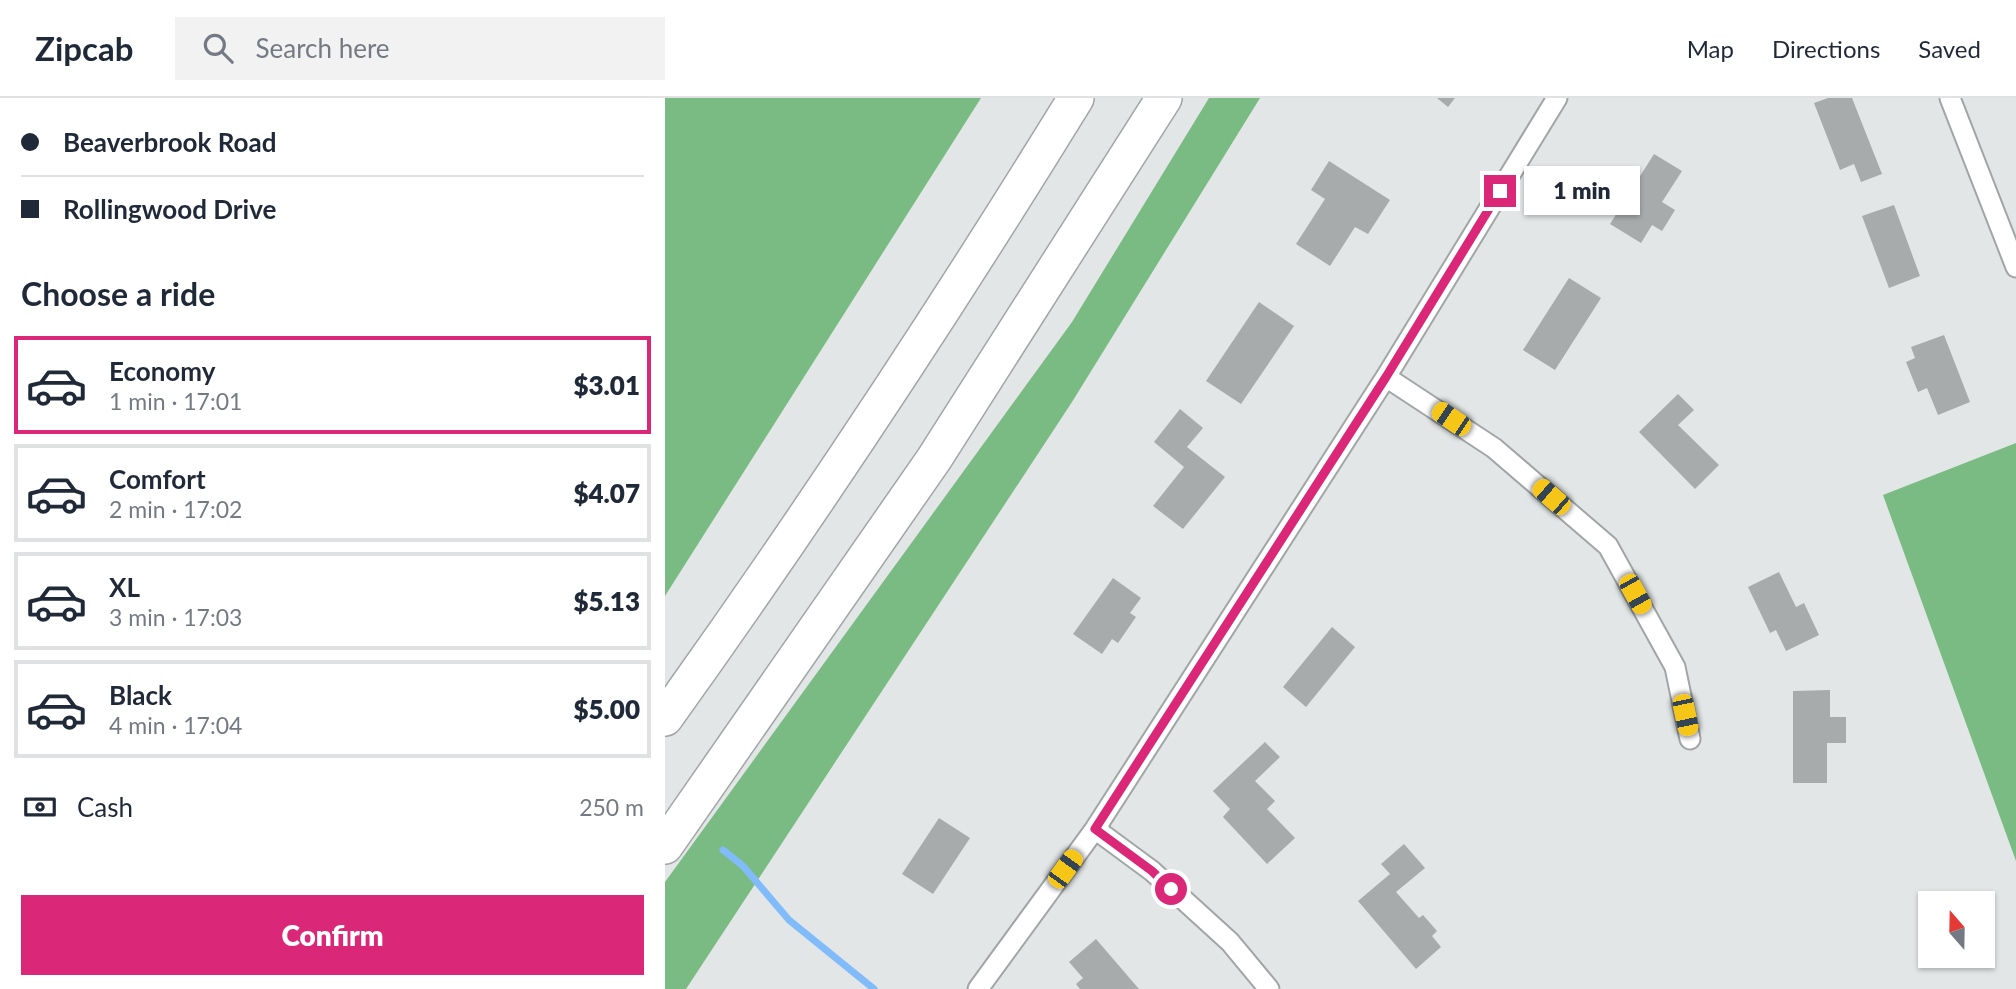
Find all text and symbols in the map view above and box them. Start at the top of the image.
search box [175,17,665,80]
text: Zipcab [35,28,133,68]
icon: search [199,29,237,67]
text: Search here [255,32,390,64]
text: Map [1687,34,1734,63]
text: Directions [1772,34,1880,63]
text: Saved [1918,34,1981,63]
text: Beaverbrook Road [63,126,277,158]
callout: 1 min [1525,166,1640,216]
route end [1484,175,1516,207]
text: 1 min [1553,176,1611,204]
text: Rollingwood Drive [63,193,276,225]
text: Choose a ride [21,274,215,313]
icon: car [25,354,88,417]
text: Economy [109,355,215,387]
text: $3.01 [573,369,640,401]
text: 1 min · 17:01 [109,387,242,415]
car [1428,399,1475,439]
icon: car [25,462,88,525]
text: Comfort [109,463,206,495]
car [1529,475,1574,519]
text: $4.07 [573,477,640,509]
text: 2 min · 17:02 [109,495,242,523]
icon: car [25,570,88,633]
text: XL [109,571,140,603]
car [1616,571,1655,617]
text: $5.13 [573,585,640,617]
text: 3 min · 17:03 [109,603,242,631]
icon: car [25,678,88,741]
text: Black [109,679,172,711]
car [1671,692,1700,738]
text: $5.00 [573,693,640,725]
text: 4 min · 17:04 [109,711,242,739]
icon: cash [21,788,59,826]
text: Cash [77,791,133,823]
text: 250 m [579,793,644,821]
car [1045,846,1086,892]
route start [1155,873,1187,905]
north arrow [1918,891,1995,968]
map controls [1918,891,1995,968]
button: Confirm [21,895,644,975]

